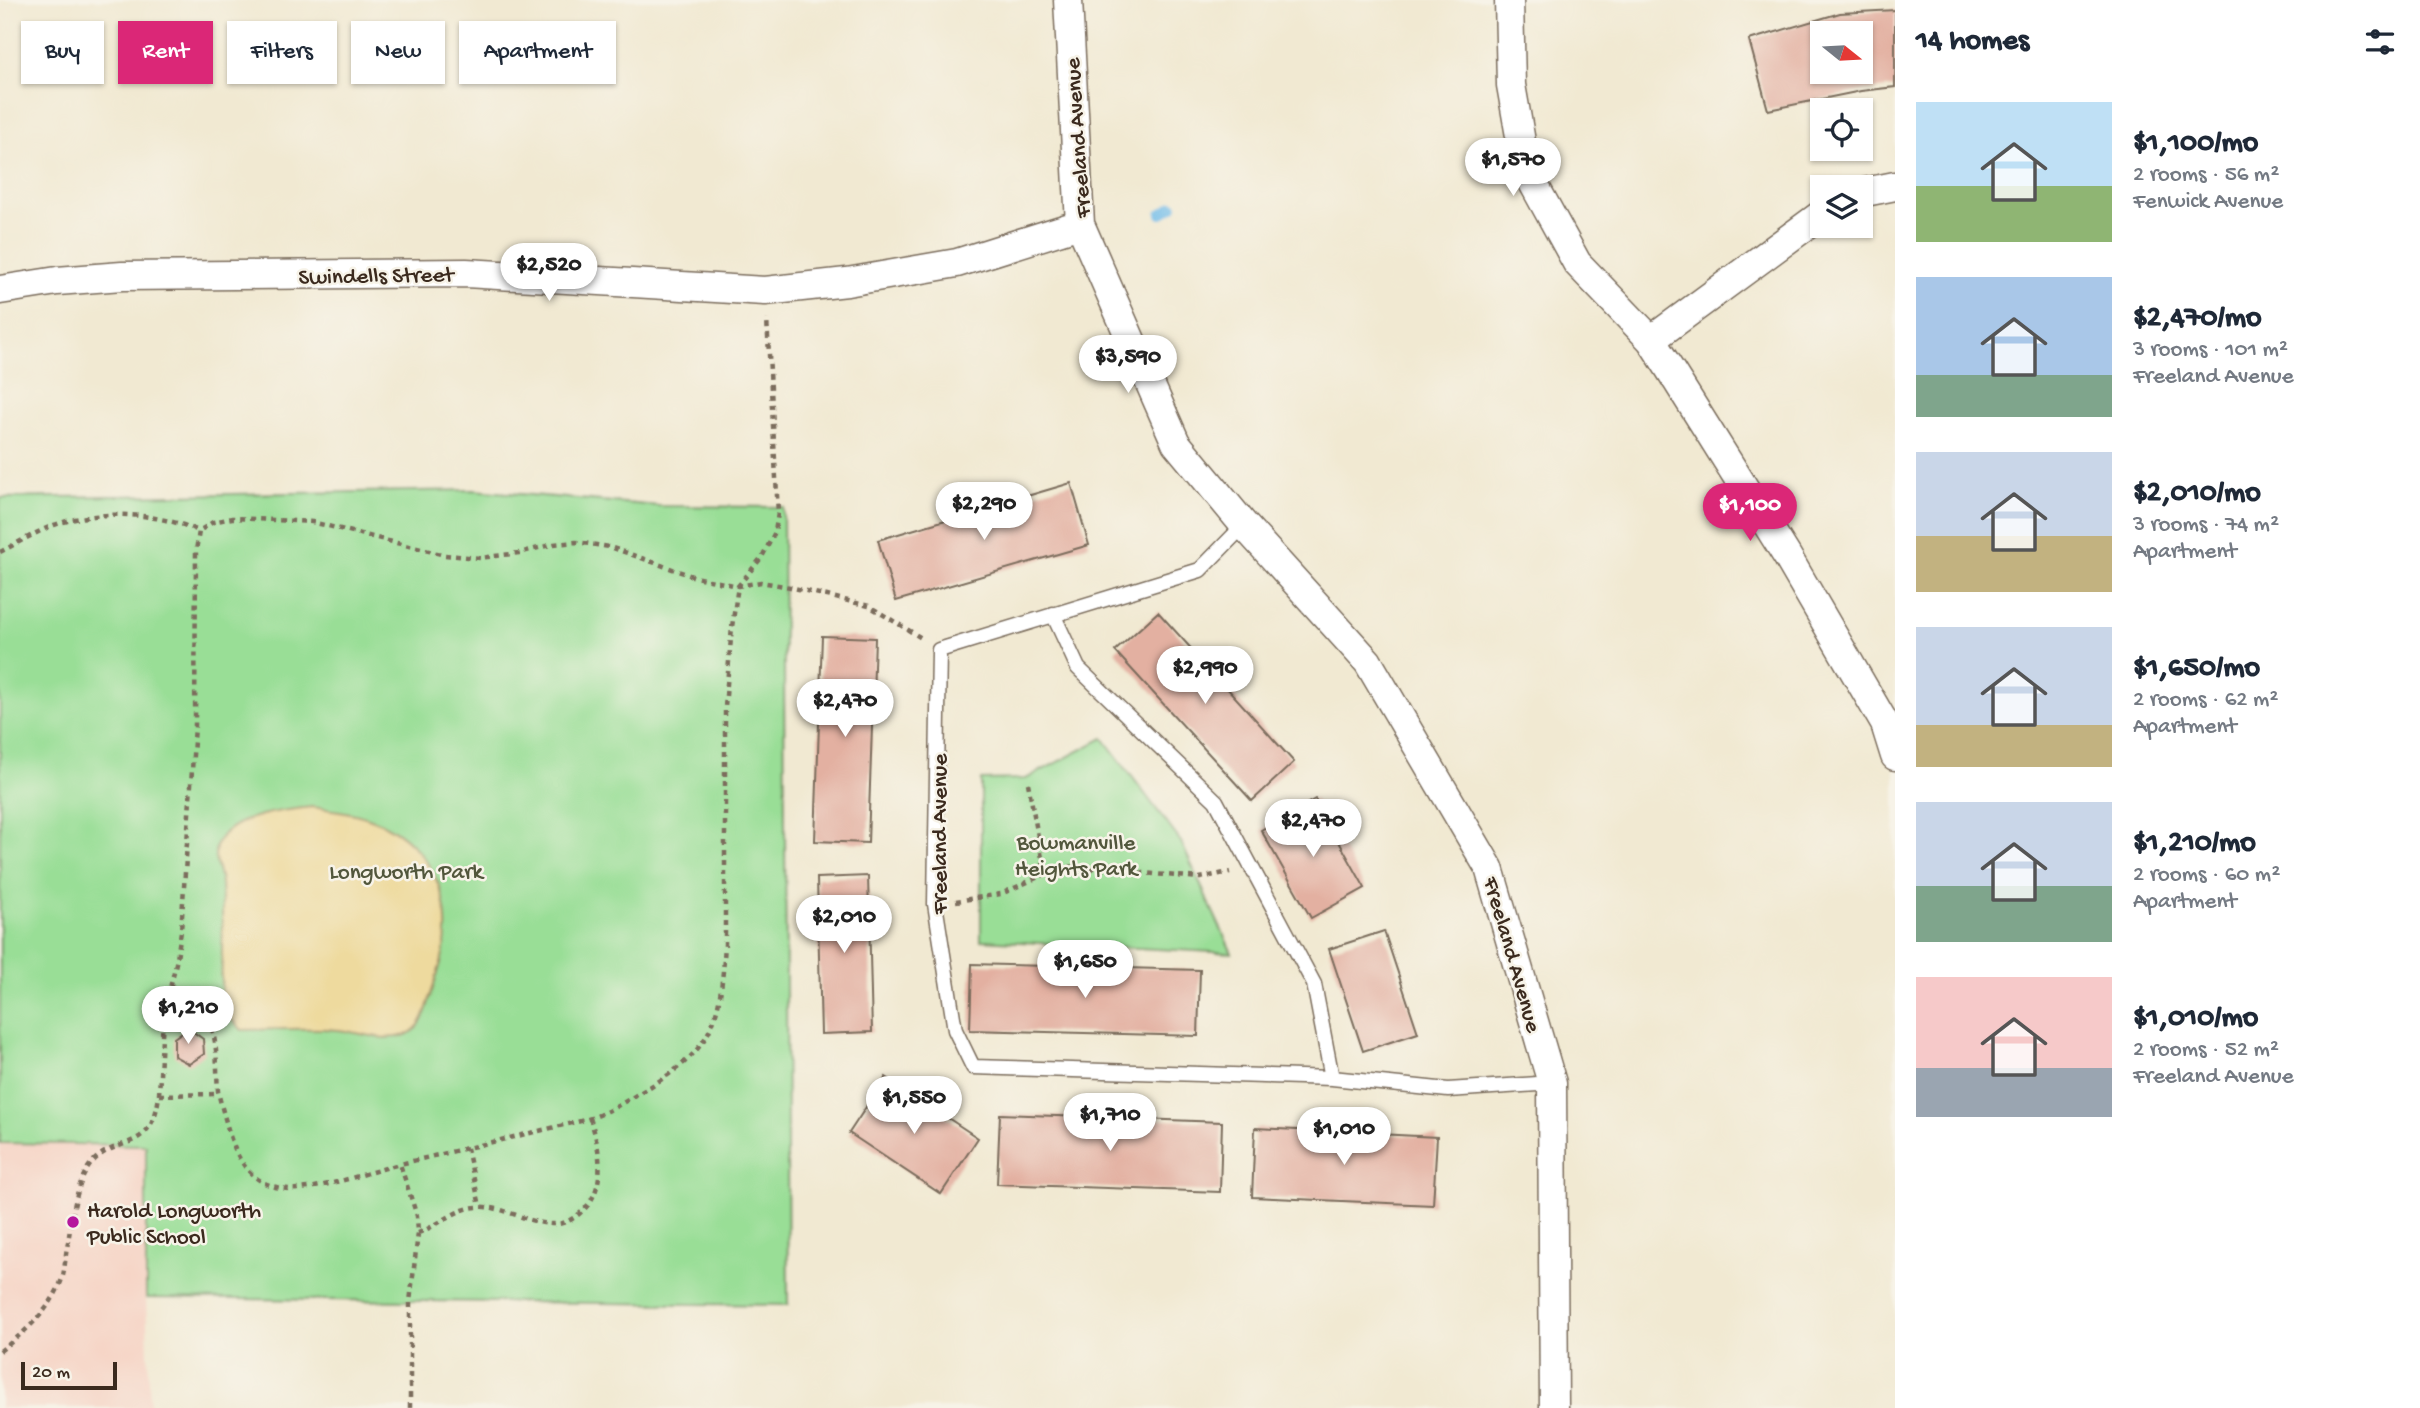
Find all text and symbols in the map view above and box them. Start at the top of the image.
chip: Buy [21,21,104,84]
chip: Rent [118,21,213,84]
chip: Filters [227,21,337,84]
chip: New [351,21,445,84]
chip: Apartment [459,21,616,84]
north arrow [1810,21,1872,84]
map controls [1810,21,1873,238]
icon: filters [2361,23,2399,61]
text: 14 homes [1916,25,2029,60]
street label: Freeland Avenue [1060,56,1099,220]
button: locate [1810,98,1873,161]
text: $1,100/mo [2133,127,2258,162]
icon: home [1972,130,2056,214]
pin: $1,570 [1456,138,1570,198]
text: $1,570 [1481,147,1545,174]
text: 2 rooms · 56 m² [2133,162,2279,189]
button: layers [1810,175,1873,238]
text: Fenwick Avenue [2133,189,2283,216]
pin: $2,520 [492,244,606,303]
text: $2,520 [516,252,582,279]
street label: Swindells Street [298,263,455,292]
text: $2,470/mo [2133,302,2262,337]
icon: home [1972,305,2056,389]
pin: $3,590 [1071,336,1185,395]
text: 3 rooms · 101 m² [2133,337,2288,364]
text: $3,590 [1095,344,1161,371]
text: Freeland Avenue [2133,364,2294,391]
text: $2,010/mo [2133,477,2261,512]
icon: home [1972,480,2056,564]
pin: $2,290 [927,482,1041,542]
pin: $1,100 [1693,484,1807,543]
text: $2,290 [952,491,1016,518]
text: $1,100 [1719,492,1781,519]
text: 3 rooms · 74 m² [2133,512,2279,539]
text: Apartment [2133,539,2237,566]
pin: $2,990 [1148,646,1262,706]
text: $1,650/mo [2133,652,2260,687]
text: $2,990 [1173,655,1237,682]
icon: home [1972,655,2056,739]
pin: $2,470 [788,680,902,739]
text: 2 rooms · 62 m² [2133,687,2278,714]
text: $2,470 [813,688,877,715]
text: Apartment [2133,714,2237,741]
street label: Freeland Avenue [928,753,955,915]
pin: $2,470 [1256,800,1370,859]
text: $2,470 [1281,808,1345,835]
text: $1,210/mo [2133,827,2256,862]
icon: home [1972,830,2056,914]
park label: Bowmanville Heights Park [1015,831,1140,884]
park label: Longworth Park [329,860,485,887]
text: 2 rooms · 60 m² [2133,862,2280,889]
street label: Freeland Avenue [1475,873,1546,1037]
text: Apartment [2133,889,2237,916]
pin: $2,010 [787,895,901,955]
text: $2,010 [812,904,876,931]
pin: $1,650 [1028,940,1142,1000]
text: $1,650 [1053,949,1117,976]
pin: $1,210 [131,986,245,1046]
text: $1,210 [158,995,218,1022]
text: $1,010/mo [2133,1002,2258,1037]
icon: home [1972,1005,2056,1089]
text: 2 rooms · 52 m² [2133,1037,2279,1064]
text: Freeland Avenue [2133,1064,2294,1091]
pin: $1,550 [857,1076,971,1136]
text: $1,550 [882,1085,946,1112]
pin: $1,710 [1053,1094,1167,1153]
text: $1,710 [1079,1102,1141,1129]
pin: $1,010 [1287,1108,1401,1167]
text: $1,010 [1313,1116,1375,1143]
place label: Harold Longworth Public School [86,1199,261,1252]
marker: Harold Longworth Public School [65,1214,81,1230]
scale bar [21,1359,117,1391]
text: 20 m [32,1362,70,1385]

